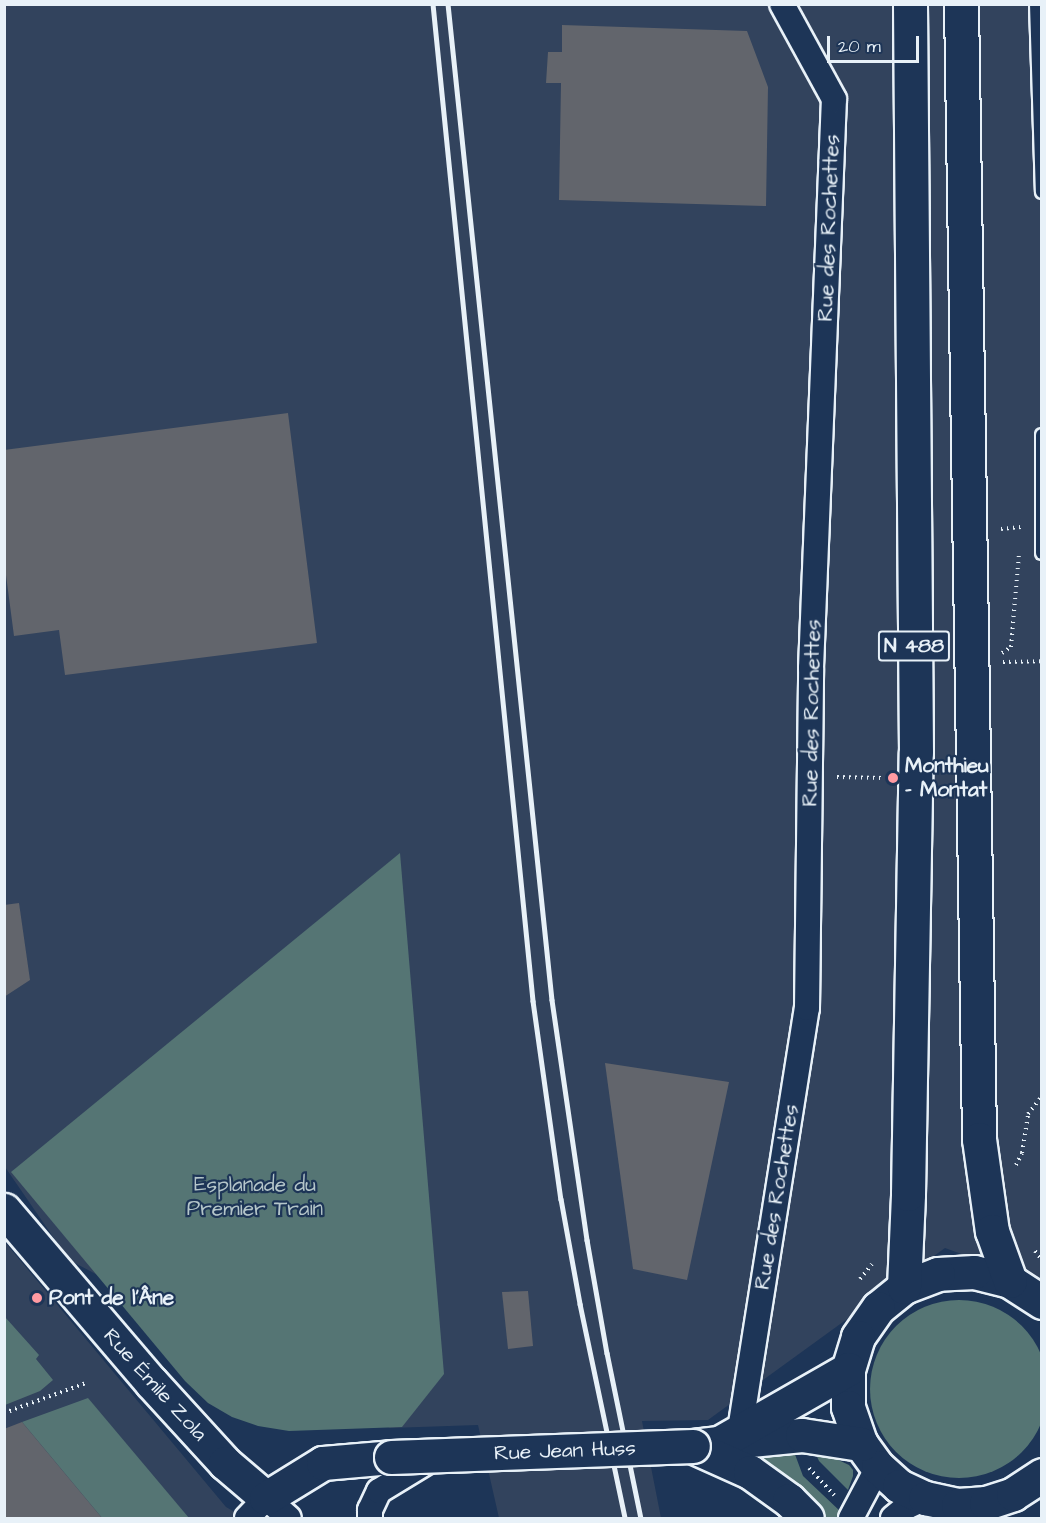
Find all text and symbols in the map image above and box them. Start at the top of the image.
scale bar [830,24,922,62]
text: 20 m [838,34,881,59]
street label: Rue des Rochettes [813,134,845,322]
street label: Rue des Rochettes [798,619,826,807]
road number: N 488 [876,629,952,663]
place label: Monthieu - Montat [905,753,989,803]
marker: Monthieu - Montat [886,771,900,785]
street label: Rue des Rochettes [750,1103,804,1291]
park label: Esplanade du Premier Train [187,1172,323,1222]
place label: Pont de l'Âne [49,1285,174,1311]
marker: Pont de l'Âne [30,1291,44,1305]
street label: Rue Émile Zola [98,1324,212,1446]
street label: Rue Jean Huss [494,1436,636,1466]

